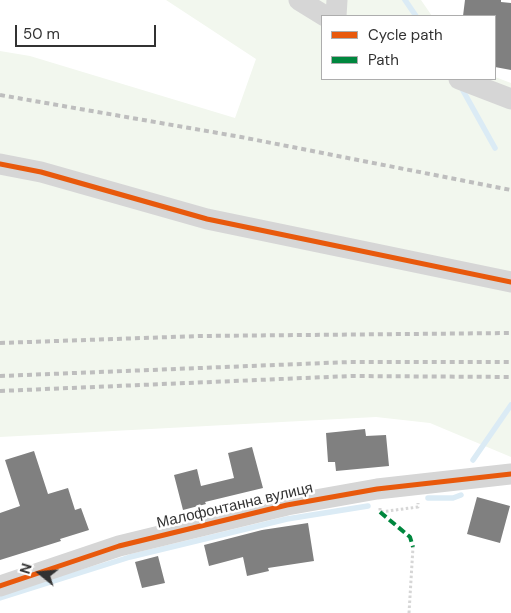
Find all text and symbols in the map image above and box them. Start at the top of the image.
scale bar [18,15,159,47]
legend [321,15,496,80]
text: 50 m [23,24,60,44]
text: Cycle path [368,25,443,45]
text: Path [368,50,399,70]
street label: Малофонтанна вулиця [155,479,315,533]
north arrow [15,548,65,598]
text: N [16,561,36,576]

